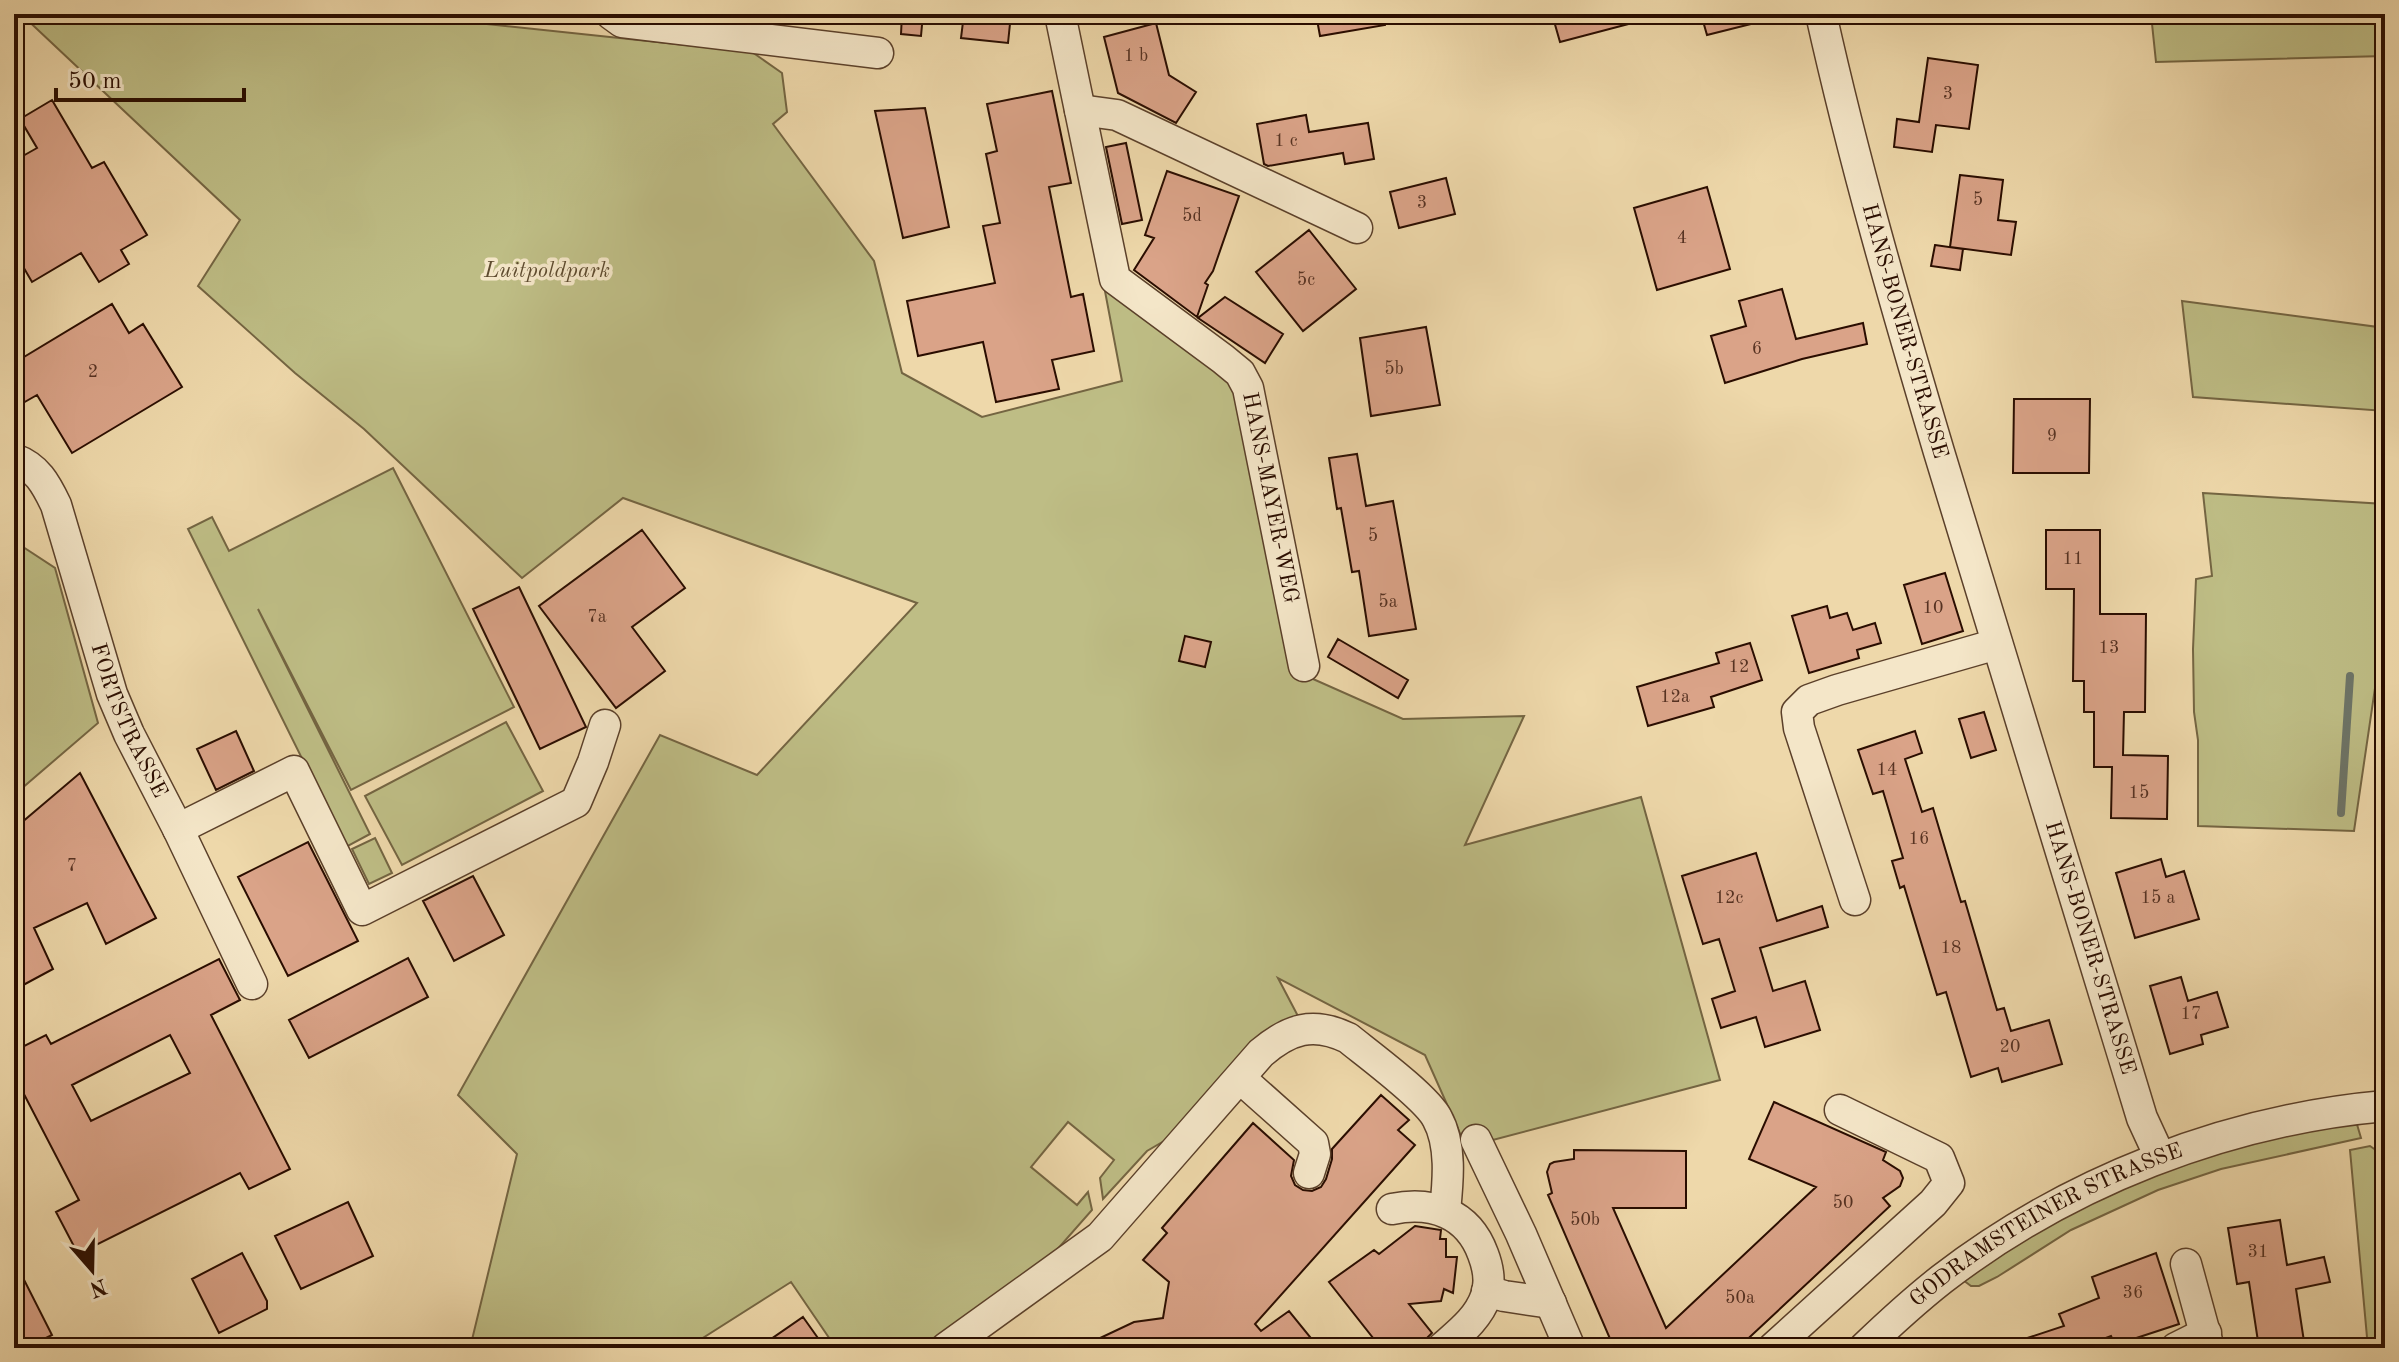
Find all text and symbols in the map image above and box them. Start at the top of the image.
house number: 1 b [1124,47,1148,65]
scale bar [56,52,244,102]
text: 50 m [68,70,122,94]
house number: 3 [1943,85,1953,103]
house number: 1 c [1274,132,1298,150]
house number: 5 [1973,191,1983,209]
house number: 3 [1417,194,1427,212]
street label: HANS-BONER-STRASSE [1858,201,1951,461]
house number: 5d [1182,207,1202,225]
house number: 4 [1677,229,1687,247]
park label: Luitpoldpark [483,260,610,282]
house number: 5c [1297,271,1315,289]
house number: 6 [1752,340,1762,358]
house number: 5b [1384,360,1404,378]
house number: 2 [88,363,98,381]
street label: HANS-MAYER-WEG [1238,390,1302,606]
house number: 9 [2047,427,2057,445]
house number: 5 [1368,527,1378,545]
house number: 11 [2063,550,2083,568]
house number: 5a [1378,593,1398,611]
house number: 10 [1923,599,1943,617]
house number: 7a [587,608,607,626]
house number: 13 [2099,639,2119,657]
street label: FORTSTRASSE [87,641,171,801]
house number: 12 [1729,658,1749,676]
house number: 12a [1660,688,1690,706]
house number: 14 [1877,761,1897,779]
house number: 15 [2129,784,2149,802]
street label: HANS-BONER-STRASSE [2041,818,2139,1077]
house number: 16 [1909,830,1929,848]
house number: 7 [67,857,77,875]
house number: 12c [1715,889,1744,907]
house number: 15 a [2141,889,2176,907]
house number: 18 [1941,939,1961,957]
house number: 17 [2181,1005,2201,1023]
house number: 20 [2000,1038,2020,1056]
street label: GODRAMSTEINER STRASSE [1906,1140,2185,1311]
house number: 50 [1833,1194,1853,1212]
house number: 50b [1570,1211,1600,1229]
north arrow [52,1230,132,1310]
house number: 31 [2248,1243,2268,1261]
text: N [86,1274,110,1300]
house number: 36 [2123,1284,2143,1302]
house number: 50a [1725,1289,1755,1307]

